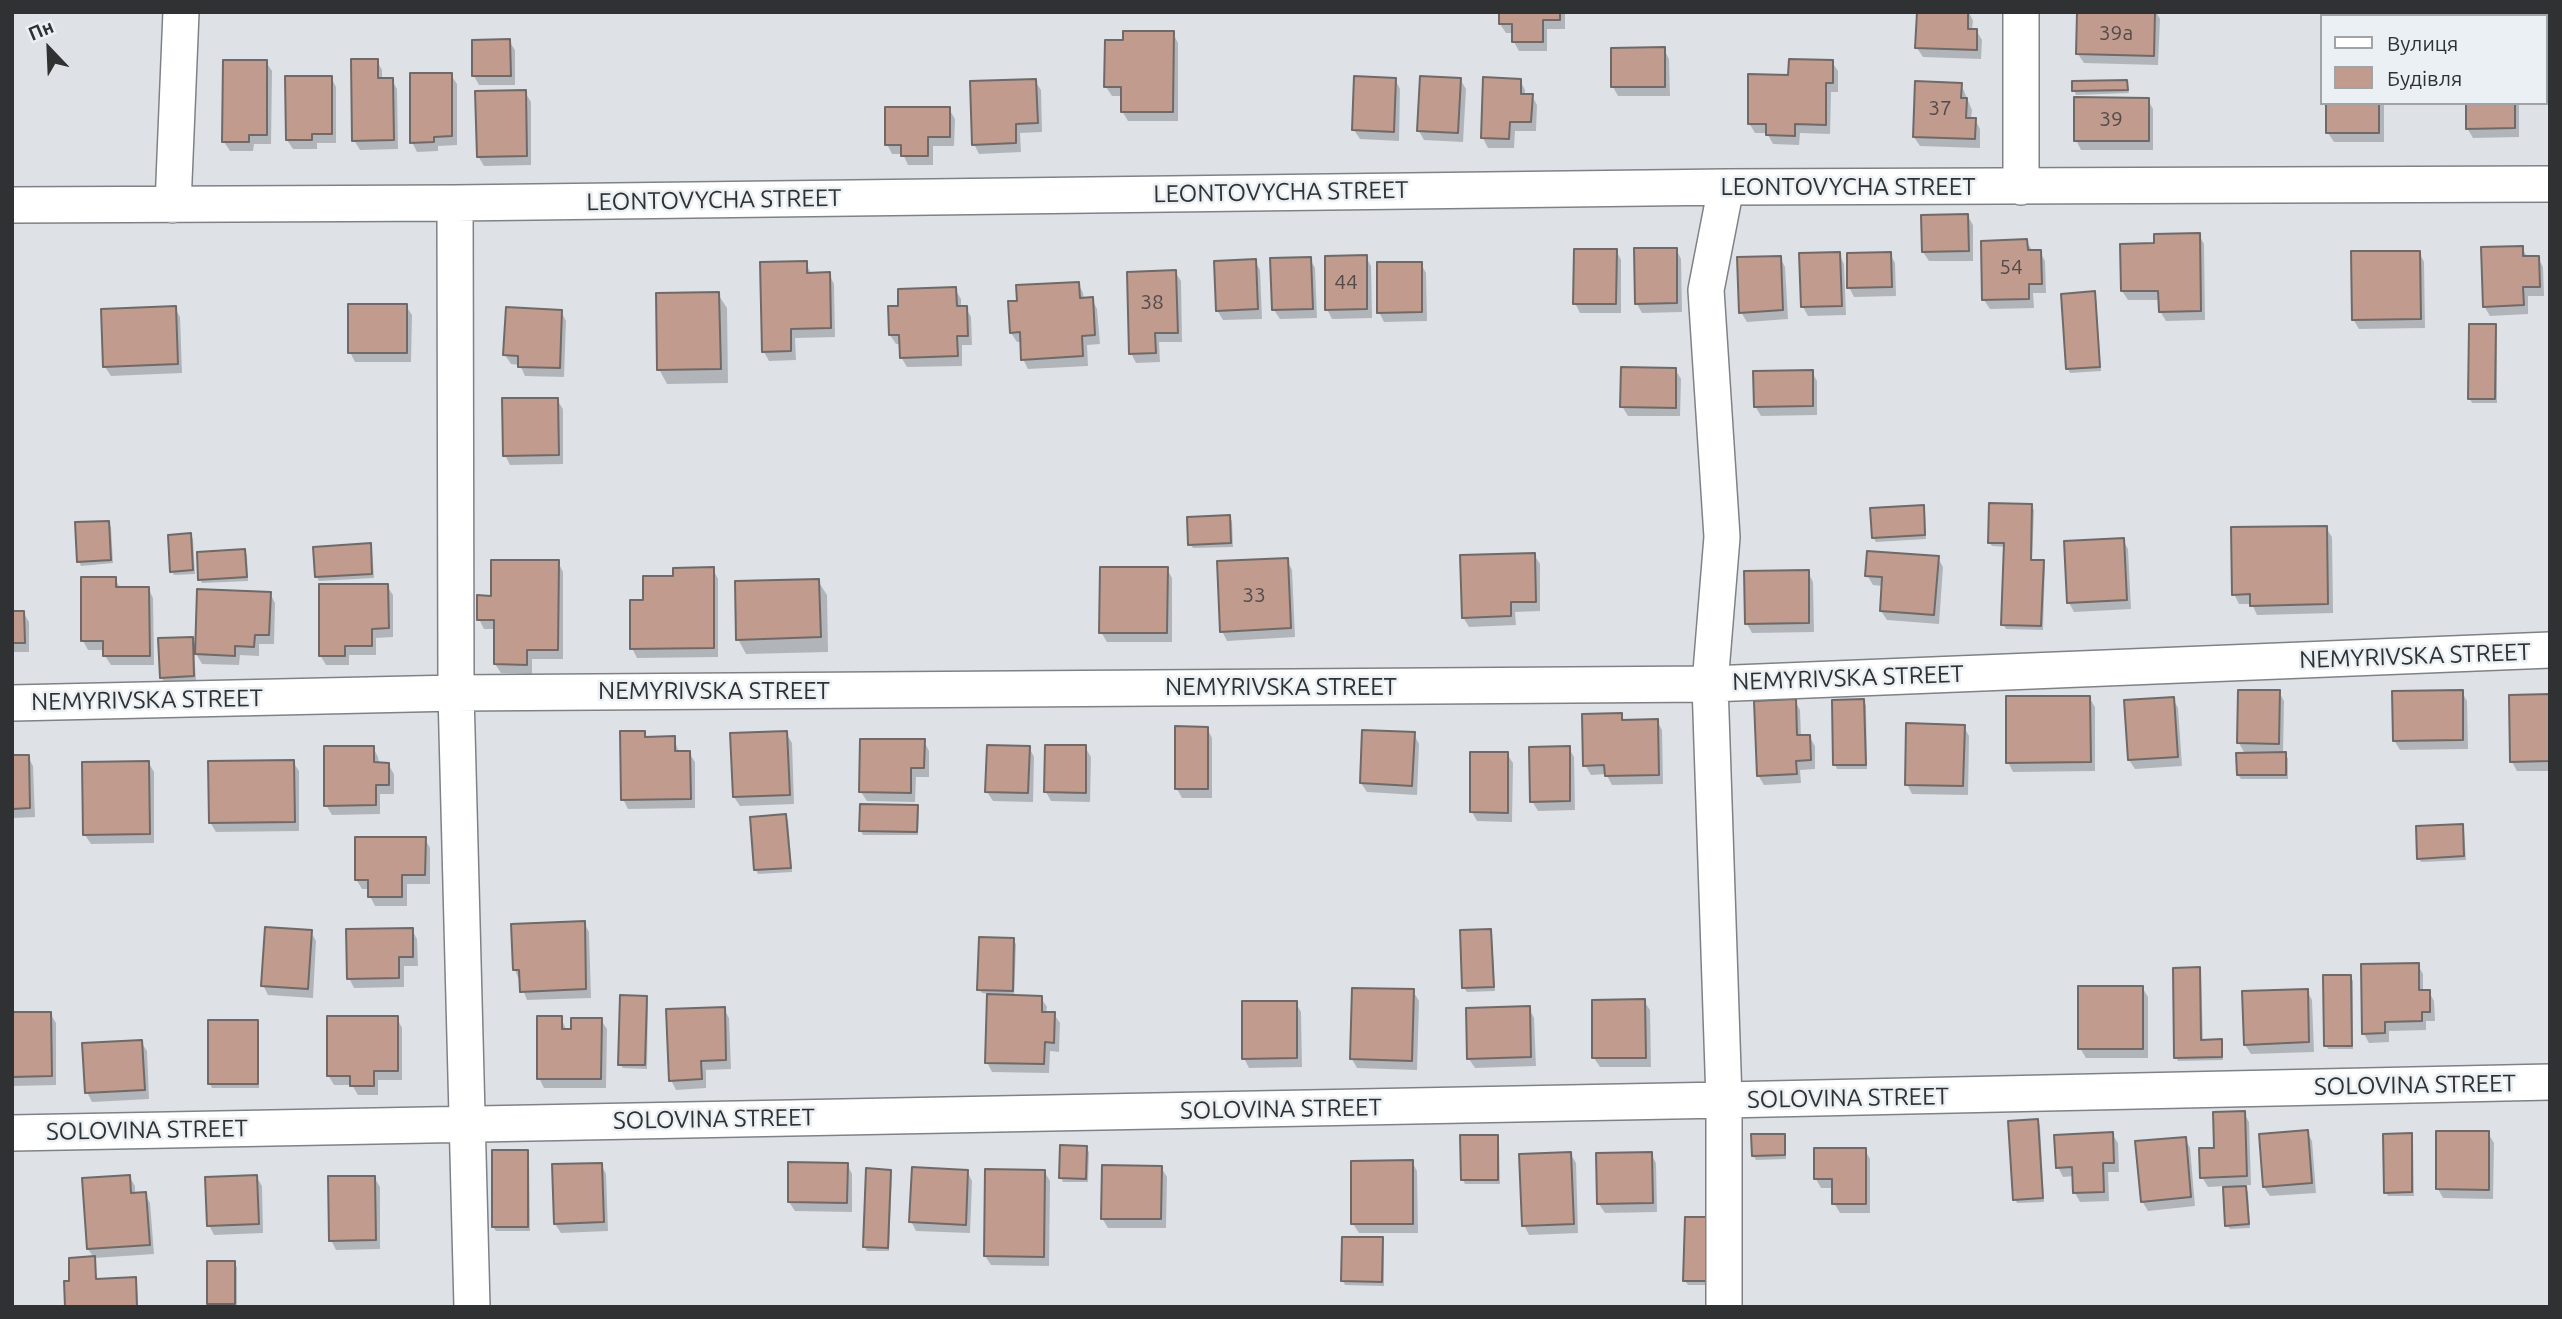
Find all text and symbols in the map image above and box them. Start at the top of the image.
north arrow [14,14,84,84]
legend [2320,14,2548,105]
text: Пн [25,15,57,45]
house number: 39а [2099,20,2133,46]
text: Вулиця [2387,31,2458,55]
text: Будівля [2387,66,2462,90]
house number: 37 [1928,95,1952,121]
house number: 39 [2099,106,2123,132]
street label: LEONTOVYCHA STREET [1720,173,1976,201]
street label: LEONTOVYCHA STREET [1153,175,1409,209]
street label: LEONTOVYCHA STREET [586,183,842,217]
house number: 54 [1999,254,2023,280]
house number: 44 [1334,269,1358,295]
house number: 38 [1140,289,1164,315]
house number: 33 [1242,582,1266,608]
street label: NEMYRIVSKA STREET [2299,638,2531,674]
street label: NEMYRIVSKA STREET [1732,660,1964,696]
street label: NEMYRIVSKA STREET [1165,673,1397,701]
street label: NEMYRIVSKA STREET [598,677,830,705]
street label: NEMYRIVSKA STREET [31,684,263,716]
street label: SOLOVINA STREET [2314,1069,2516,1101]
street label: SOLOVINA STREET [1747,1082,1949,1114]
street label: SOLOVINA STREET [1180,1093,1382,1125]
street label: SOLOVINA STREET [613,1103,815,1135]
street label: SOLOVINA STREET [46,1114,248,1146]

